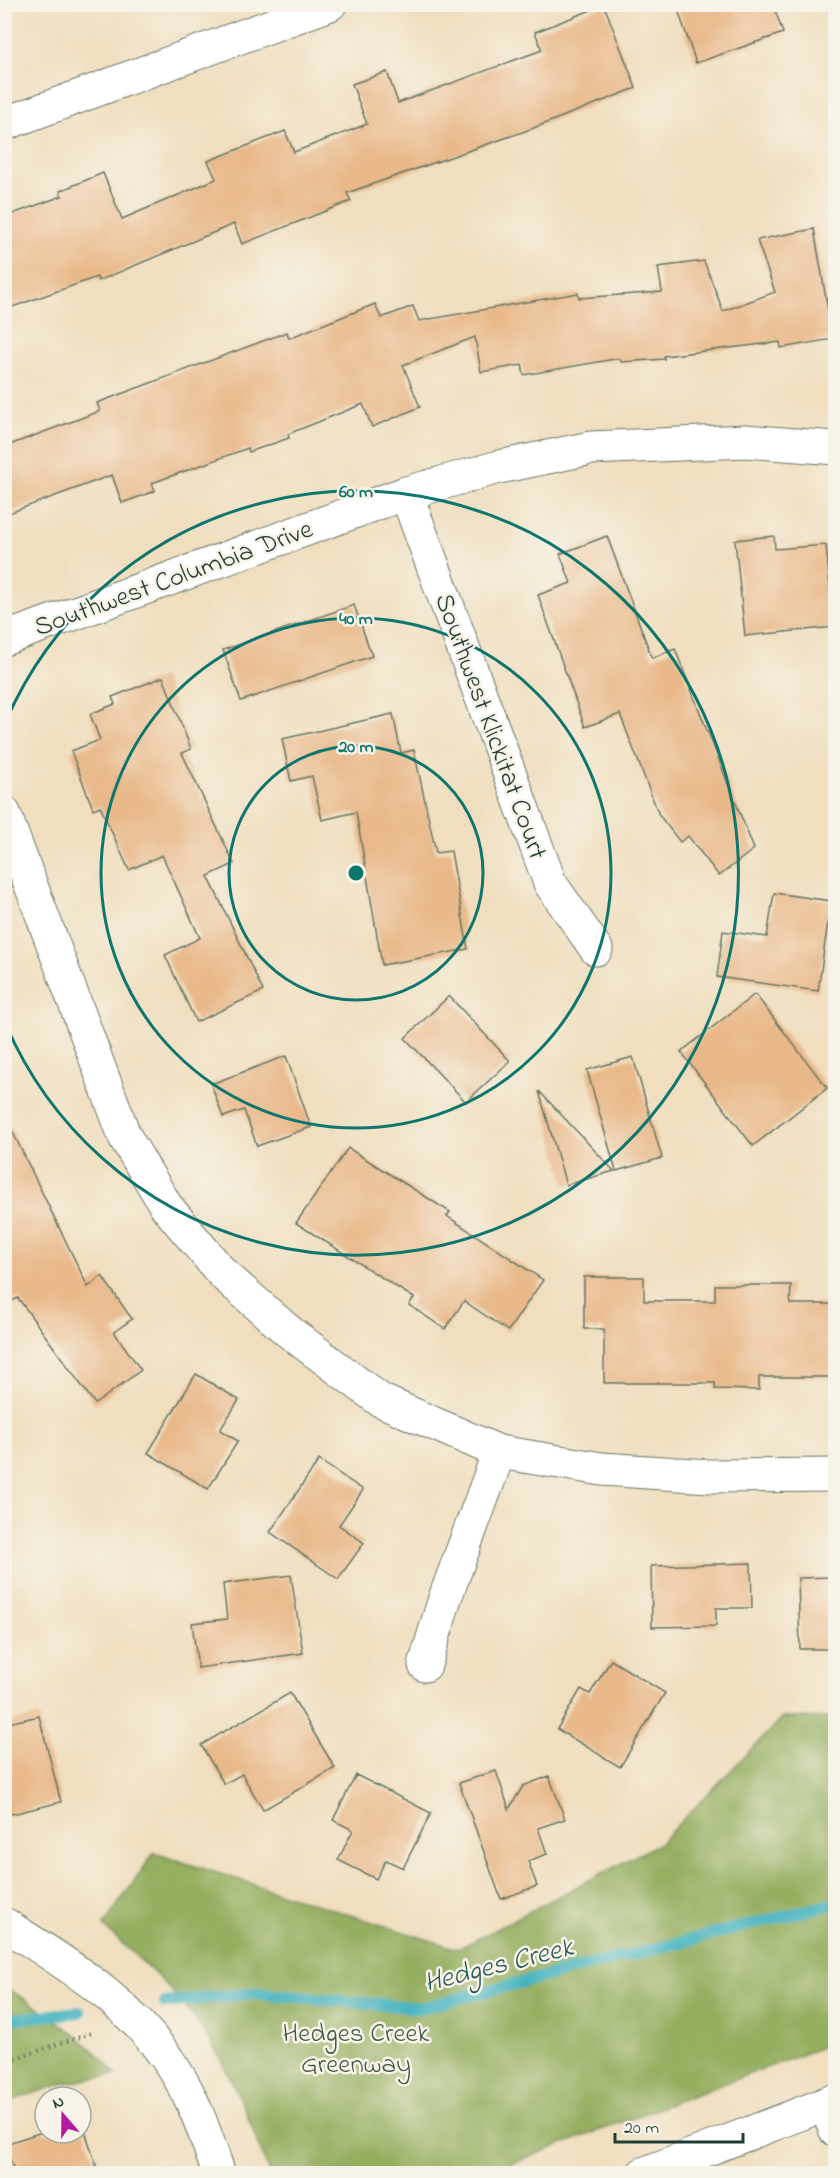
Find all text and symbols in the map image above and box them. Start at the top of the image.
text: 60 m [339,480,373,506]
street label: Southwest Columbia Drive [29,510,319,648]
street label: Southwest Klickitat Court [423,588,556,865]
text: 40 m [339,607,373,633]
text: 20 m [337,735,374,761]
centre of rings [346,863,366,883]
water label: Hedges Creek [420,1928,579,2005]
park label: Hedges Creek Greenway [283,2015,430,2085]
north arrow [33,2085,93,2145]
text: N [49,2090,68,2116]
scale bar [615,2106,742,2144]
text: 20 m [624,2116,659,2142]

